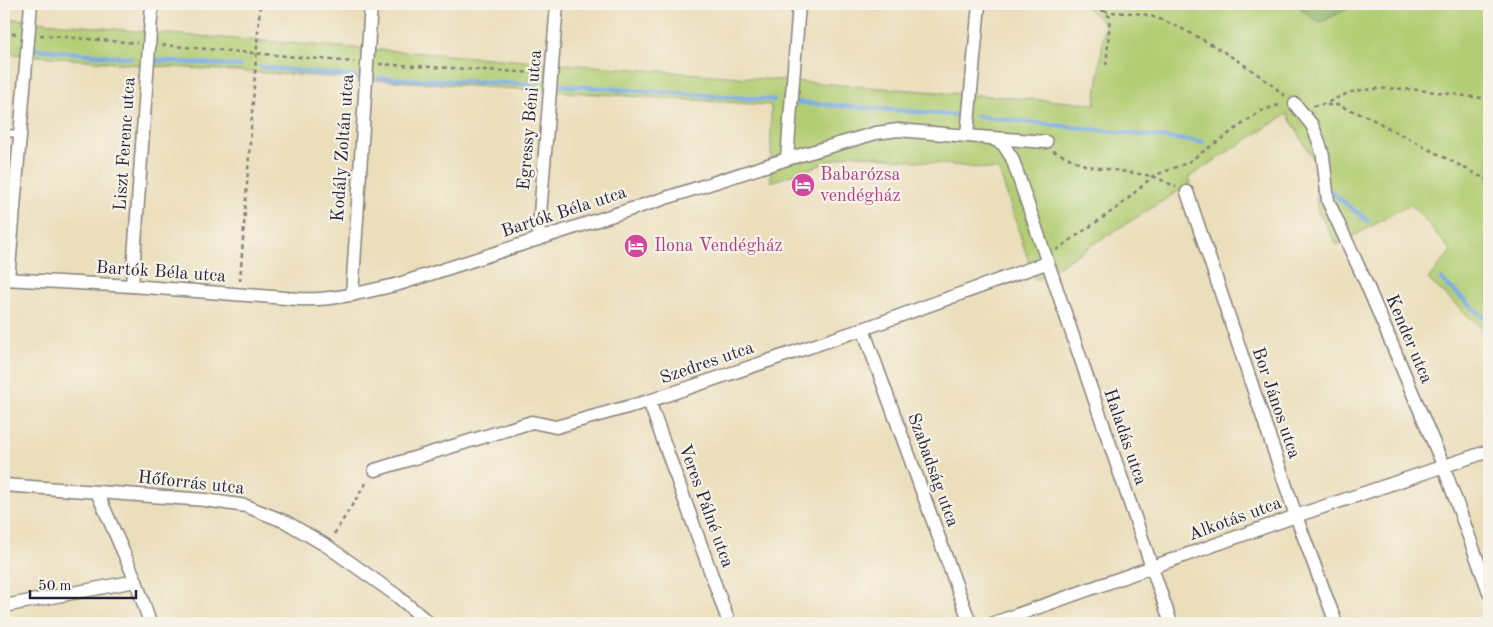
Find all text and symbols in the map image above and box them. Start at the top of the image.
street label: Egressy Béni utca [515,49,545,191]
street label: Kodály Zoltán utca [329,73,357,223]
street label: Liszt Ferenc utca [111,76,139,212]
place label: Babarózsa vendégház [820,166,901,205]
hotel icon: Babarózsa vendégház [790,172,816,198]
street label: Bartók Béla utca [499,183,629,241]
hotel icon: Ilona Vendégház [623,233,649,259]
place label: Ilona Vendégház [654,237,783,255]
street label: Bartók Béla utca [95,258,227,286]
street label: Kender utca [1382,292,1436,386]
street label: Szedres utca [658,339,756,387]
street label: Bor János utca [1249,345,1304,461]
street label: Haladás utca [1100,386,1150,488]
street label: Szabadság utca [904,411,962,529]
street label: Veres Pálné utca [675,442,737,570]
street label: Hőforrás utca [137,468,245,498]
street label: Alkotás utca [1186,494,1284,544]
scale bar [30,567,136,599]
text: 50 m [38,579,72,594]

